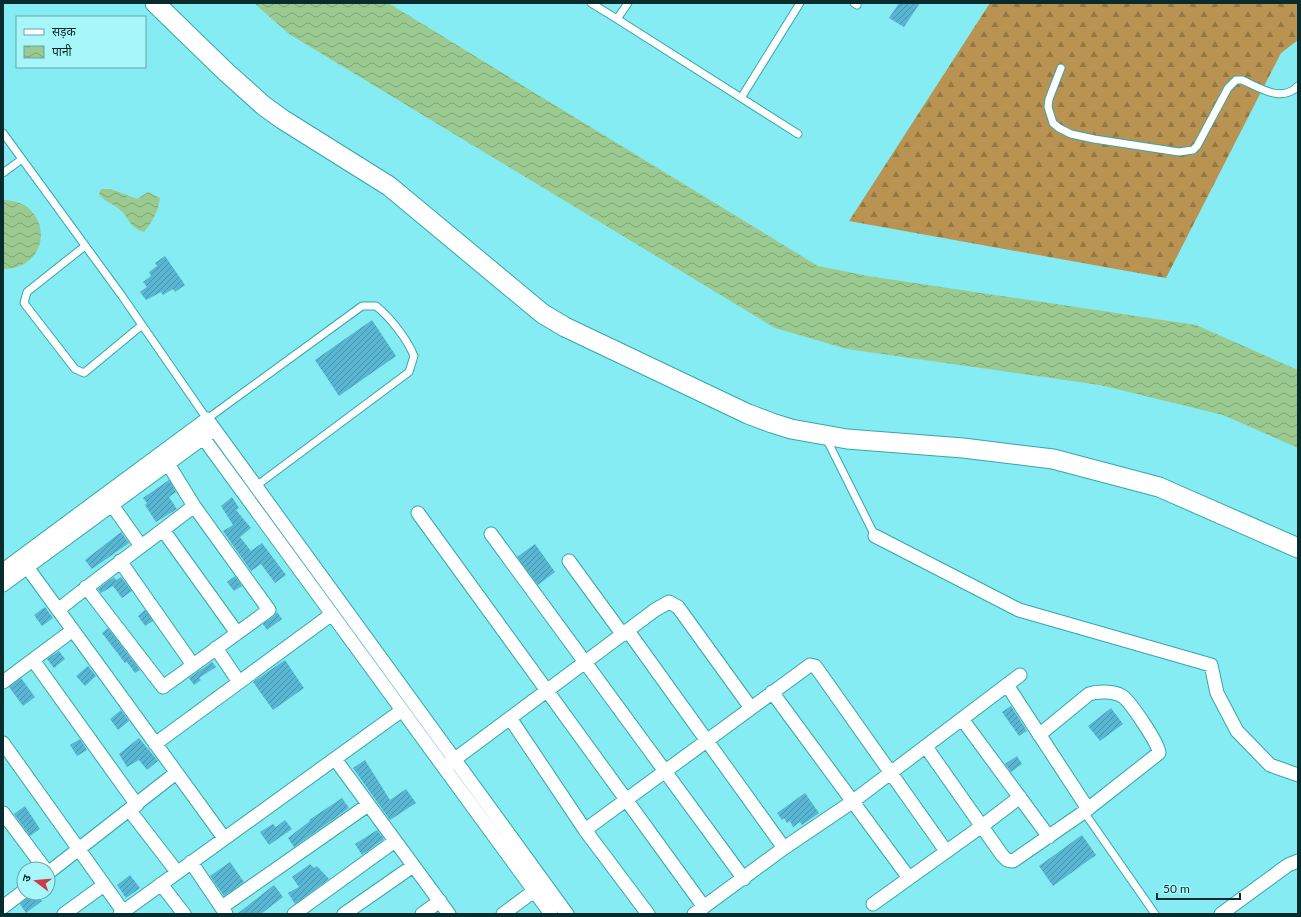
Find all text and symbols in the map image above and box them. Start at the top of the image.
legend [16,16,146,68]
text: सड़क [52,24,77,39]
text: पानी [52,44,73,59]
north arrow [16,861,56,901]
text: उ [19,873,33,883]
scale bar [1157,875,1240,901]
text: 50 m [1163,881,1190,896]

